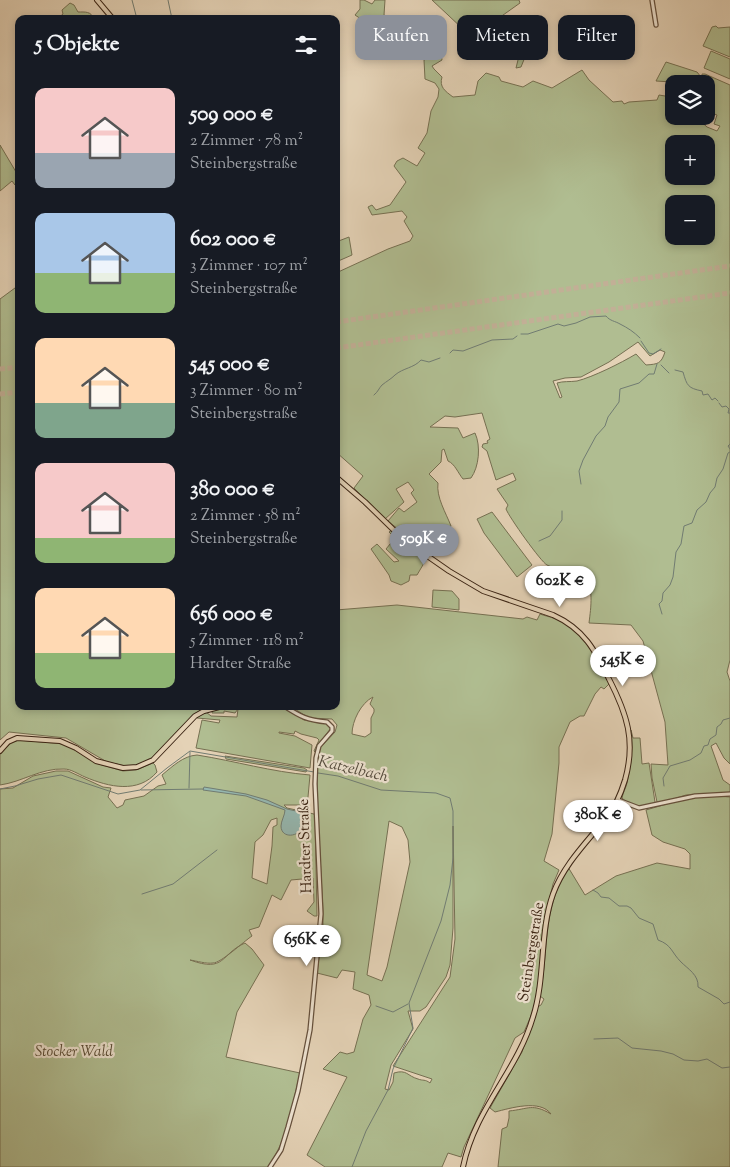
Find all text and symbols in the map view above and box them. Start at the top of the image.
chip: Kaufen [355,15,447,60]
chip: Mieten [457,15,548,60]
chip: Filter [558,15,635,60]
text: 5 Objekte [35,30,120,60]
icon: filters [292,31,320,59]
map controls [665,75,715,245]
button: layers [665,75,715,125]
text: 509 000 € [190,100,274,130]
icon: home [75,108,135,168]
text: 2 Zimmer · 78 m² [190,130,303,153]
button: + [665,135,715,185]
text: Steinbergstraße [190,153,297,176]
button: − [665,195,715,245]
text: 602 000 € [190,225,276,255]
icon: home [75,233,135,293]
text: 3 Zimmer · 107 m² [190,255,308,278]
text: Steinbergstraße [190,278,297,301]
text: 545 000 € [190,350,270,380]
icon: home [75,358,135,418]
text: 3 Zimmer · 80 m² [190,380,303,403]
text: Steinbergstraße [190,403,297,426]
text: 380 000 € [190,475,275,505]
icon: home [75,483,135,543]
text: 2 Zimmer · 58 m² [190,505,301,528]
pin: 509K € [383,524,465,566]
text: Steinbergstraße [190,528,297,551]
text: 509K € [401,528,447,551]
pin: 602K € [519,566,601,608]
text: 602K € [536,570,584,593]
text: 656 000 € [190,600,273,630]
icon: home [75,608,135,668]
text: 5 Zimmer · 118 m² [190,630,304,653]
pin: 545K € [582,644,664,687]
text: 545K € [601,649,645,672]
text: Hardter Straße [190,653,291,676]
water label: Katzelbach [316,751,390,789]
street label: Hardter Straße [294,798,318,894]
pin: 380K € [557,800,639,842]
text: 380K € [574,804,622,827]
street label: Steinbergstraße [514,901,550,1003]
pin: 656K € [266,924,348,967]
text: 656K € [284,929,330,952]
park label: Stocker Wald [35,1042,113,1063]

